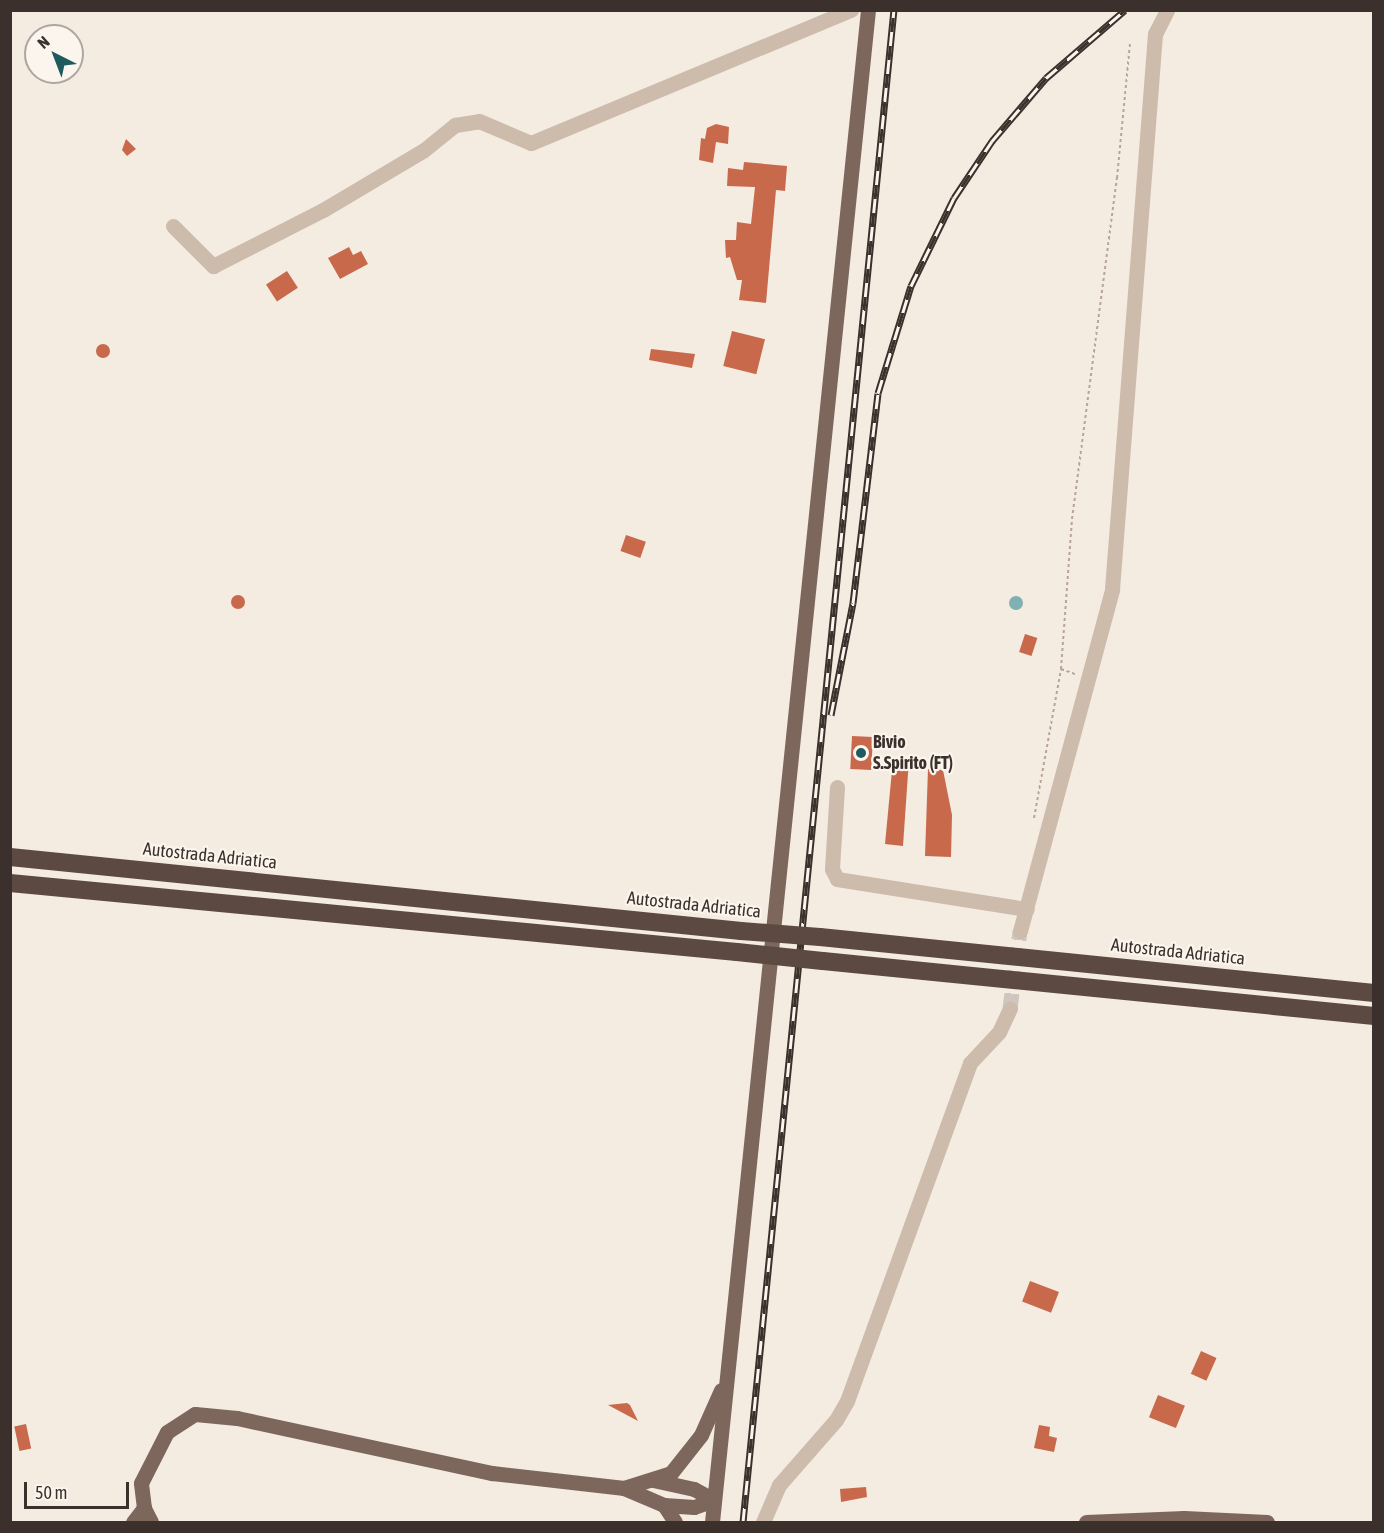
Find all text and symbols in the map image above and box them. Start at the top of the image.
north arrow [24,24,84,84]
text: N [34,32,53,52]
place label: Bivio S.Spirito (FT) [873,732,953,774]
marker: Bivio S.Spirito (FT) [854,746,868,760]
street label: Autostrada Adriatica [142,838,278,874]
street label: Autostrada Adriatica [626,887,762,923]
street label: Autostrada Adriatica [1110,934,1246,970]
scale bar [27,1470,132,1508]
text: 50 m [35,1482,67,1503]

